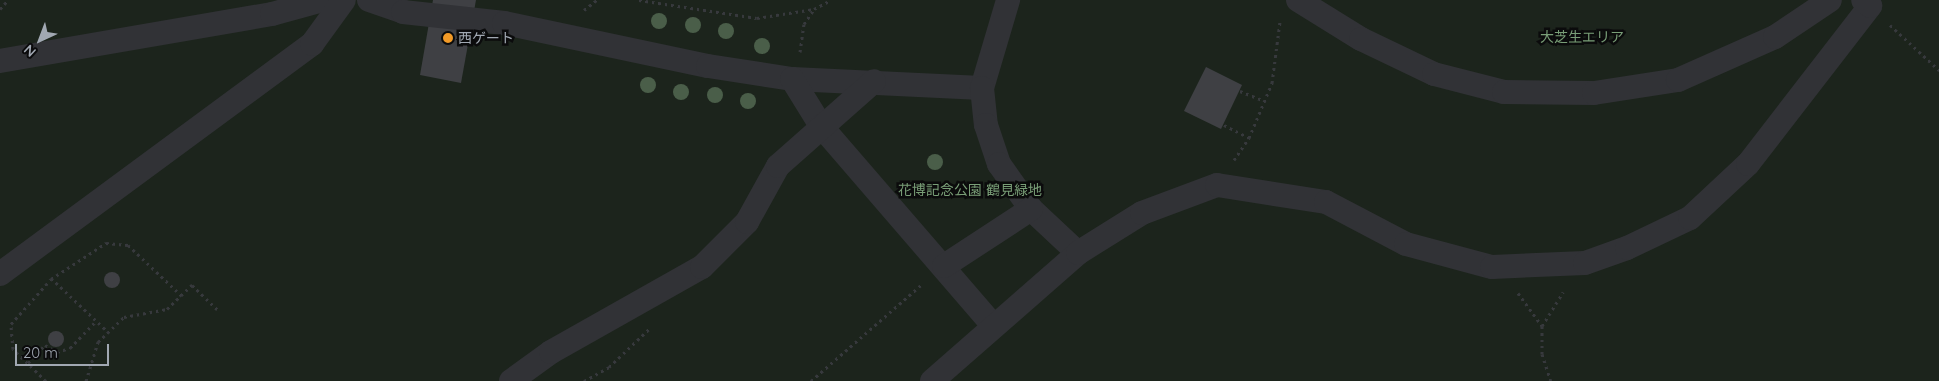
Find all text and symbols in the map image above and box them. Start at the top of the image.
north arrow [15,15,65,65]
park label: 大芝生エリア [1540,29,1624,45]
place label: 西ゲート [458,30,514,46]
marker: 西ゲート [442,32,454,44]
text: N [20,41,40,61]
park label: 花博記念公園 鶴見緑地 [898,182,1042,198]
scale bar [18,334,111,366]
text: 20 m [23,343,58,362]

